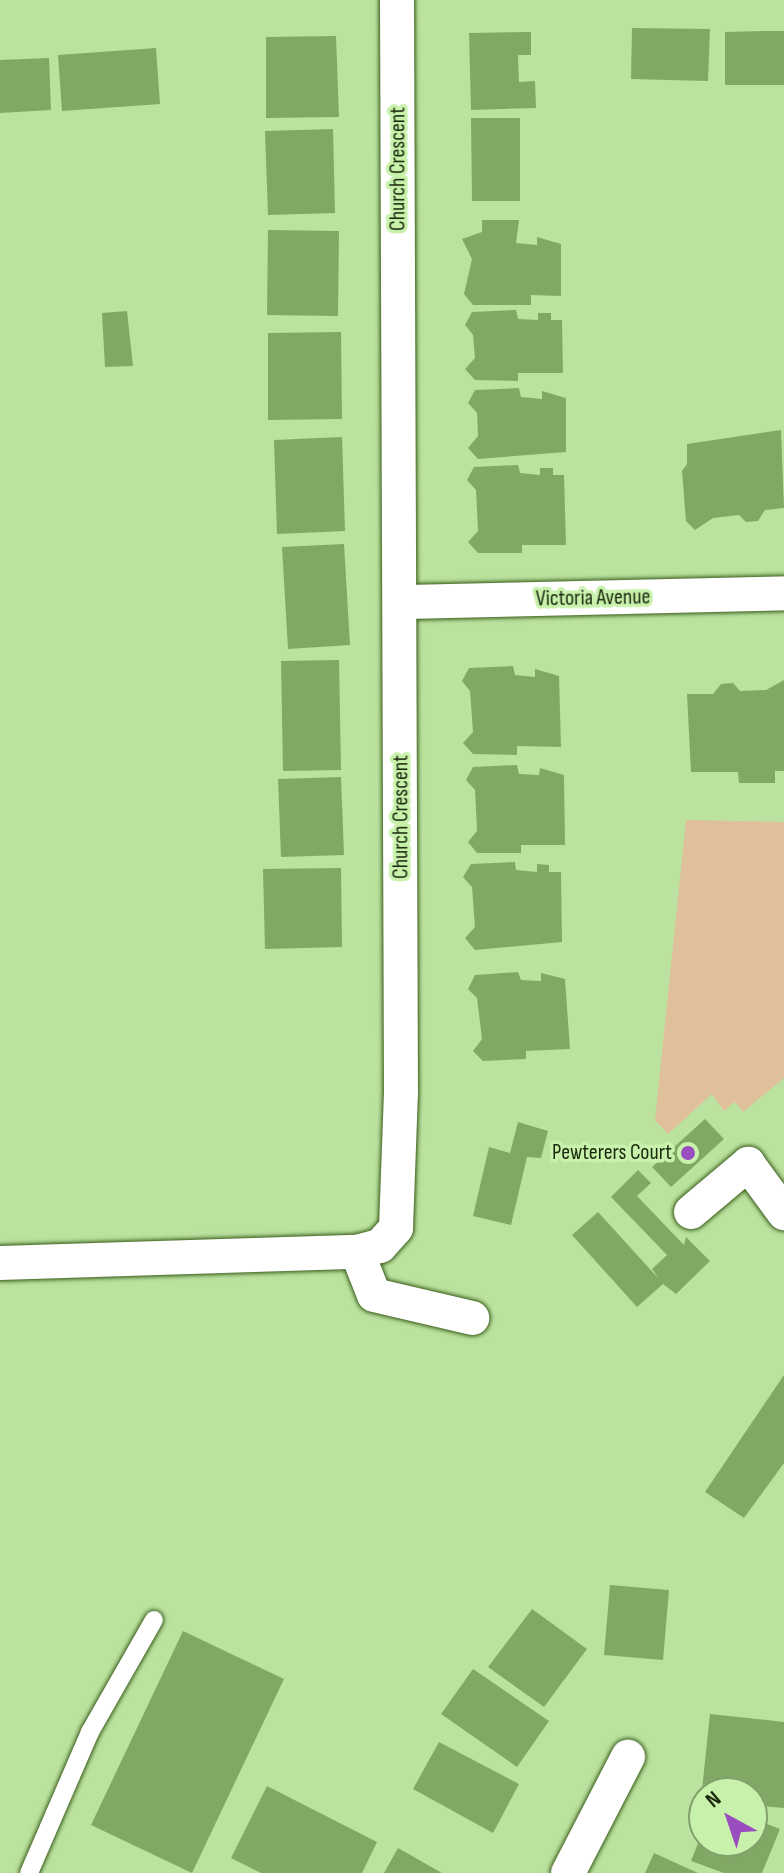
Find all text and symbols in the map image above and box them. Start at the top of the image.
street label: Church Crescent [385,107,411,231]
street label: Victoria Avenue [536,584,650,612]
street label: Church Crescent [388,755,414,879]
place label: Pewterers Court [552,1140,672,1166]
marker: Pewterers Court [679,1144,697,1162]
north arrow [688,1777,768,1857]
text: N [700,1786,727,1814]

